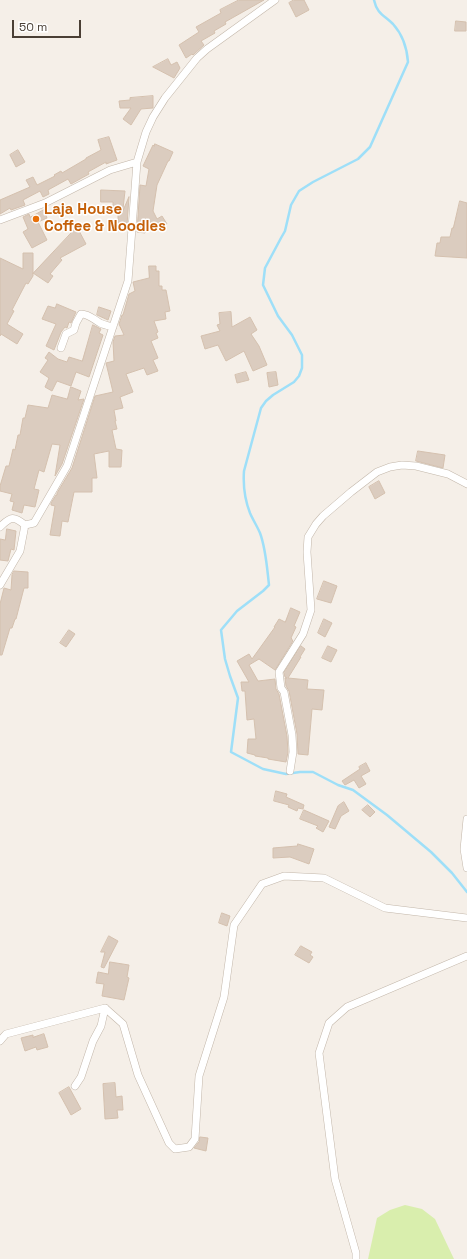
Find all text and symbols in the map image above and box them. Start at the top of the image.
scale bar [14,12,83,38]
text: 50 m [19,19,47,35]
place label: Laja House Coffee & Noodles [44,201,166,236]
marker: Laja House Coffee & Noodles [31,214,41,224]

